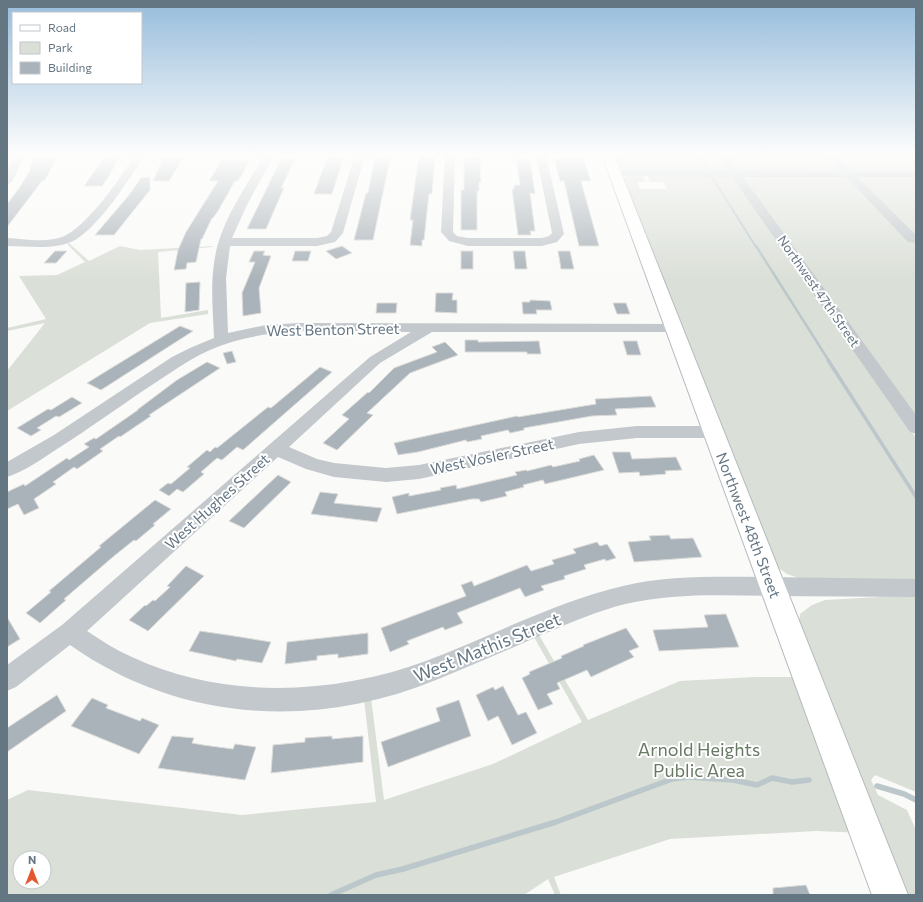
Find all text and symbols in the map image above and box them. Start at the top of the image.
legend [12,12,142,84]
text: Road [48,20,76,34]
text: Park [48,40,74,54]
text: Building [48,60,92,74]
street label: Northwest 47th Street [774,232,864,350]
street label: West Benton Street [266,319,400,339]
street label: West Vosler Street [429,434,555,478]
street label: West Hughes Street [161,449,273,553]
street label: Northwest 48th Street [713,450,785,600]
street label: West Mathis Street [410,607,564,687]
park label: Arnold Heights Public Area [638,738,760,781]
north arrow [12,850,52,890]
text: N [28,853,36,866]

